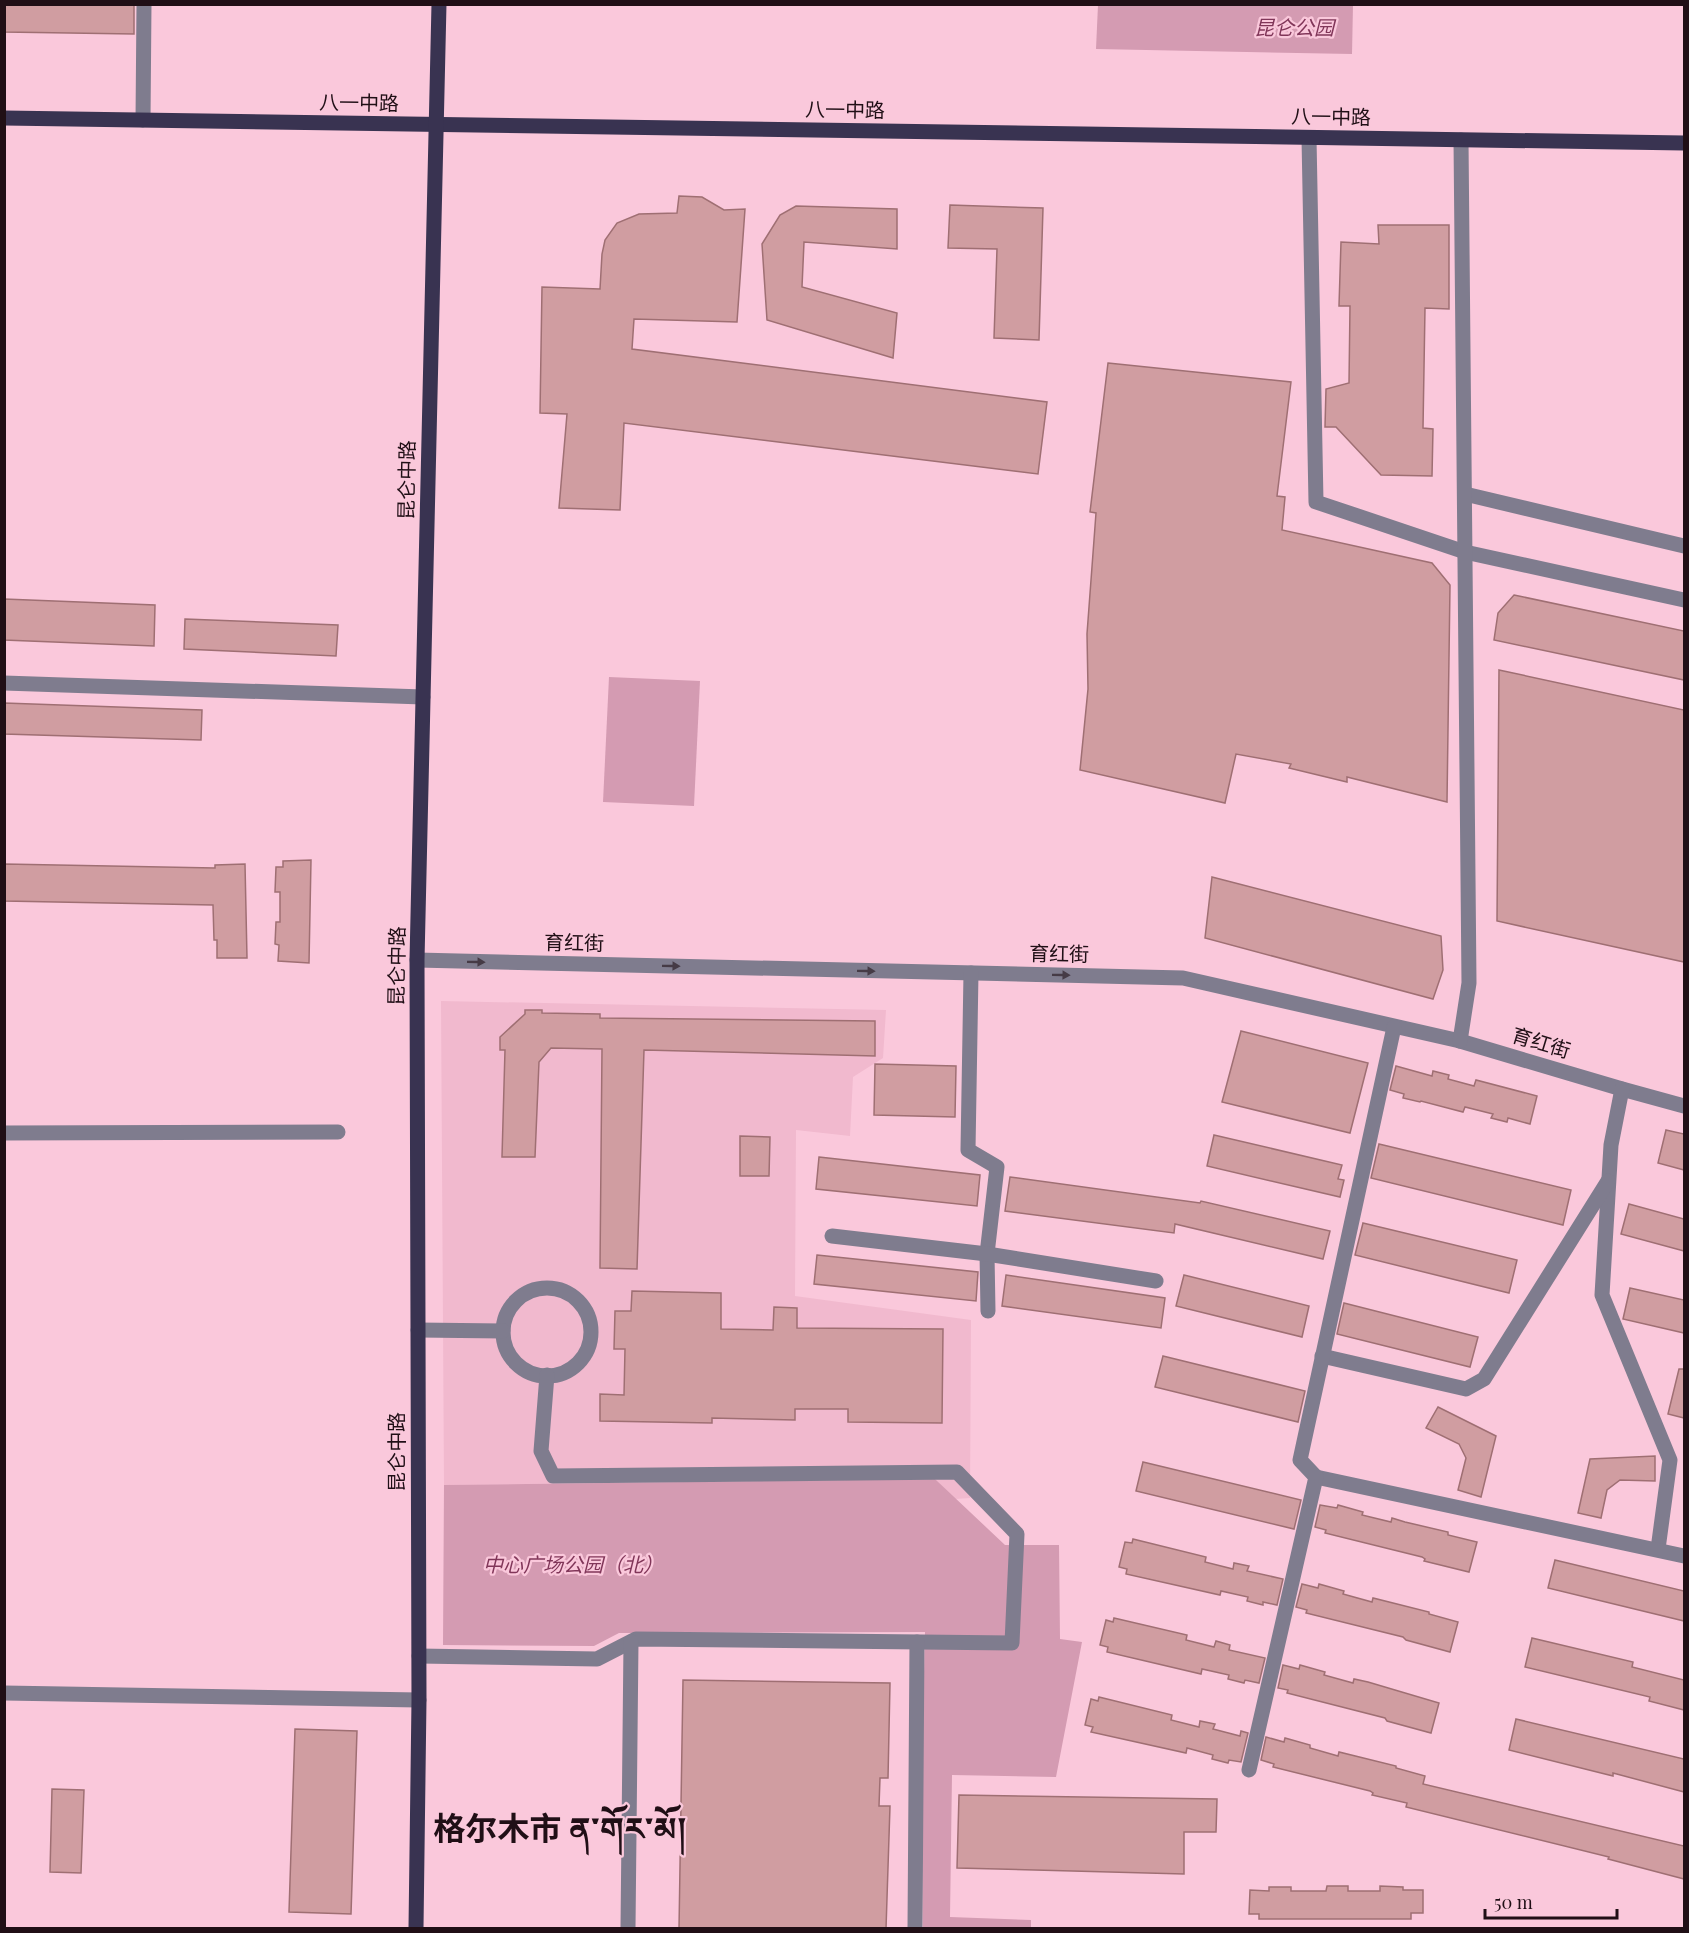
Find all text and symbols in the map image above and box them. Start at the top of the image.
park label: 昆仑公园 [1254,13,1337,40]
street label: 八一中路 [319,87,399,116]
street label: 八一中路 [805,94,885,123]
street label: 八一中路 [1291,101,1371,130]
street label: 昆仑中路 [391,440,420,520]
street label: 昆仑中路 [381,926,410,1006]
street label: 育红街 [544,927,604,956]
street label: 育红街 [1029,938,1089,967]
one-way arrow [466,957,485,966]
one-way arrow [661,961,680,971]
one-way arrow [856,966,875,975]
one-way arrow [1051,970,1070,980]
street label: 育红街 [1509,1020,1574,1063]
street label: 昆仑中路 [382,1412,409,1492]
park label: 中心广场公园（北） [483,1550,663,1577]
district label: 格尔木市 ན་གོར་མོ། [434,1804,686,1856]
scale bar [1485,1882,1617,1920]
text: 50 m [1494,1890,1533,1914]

